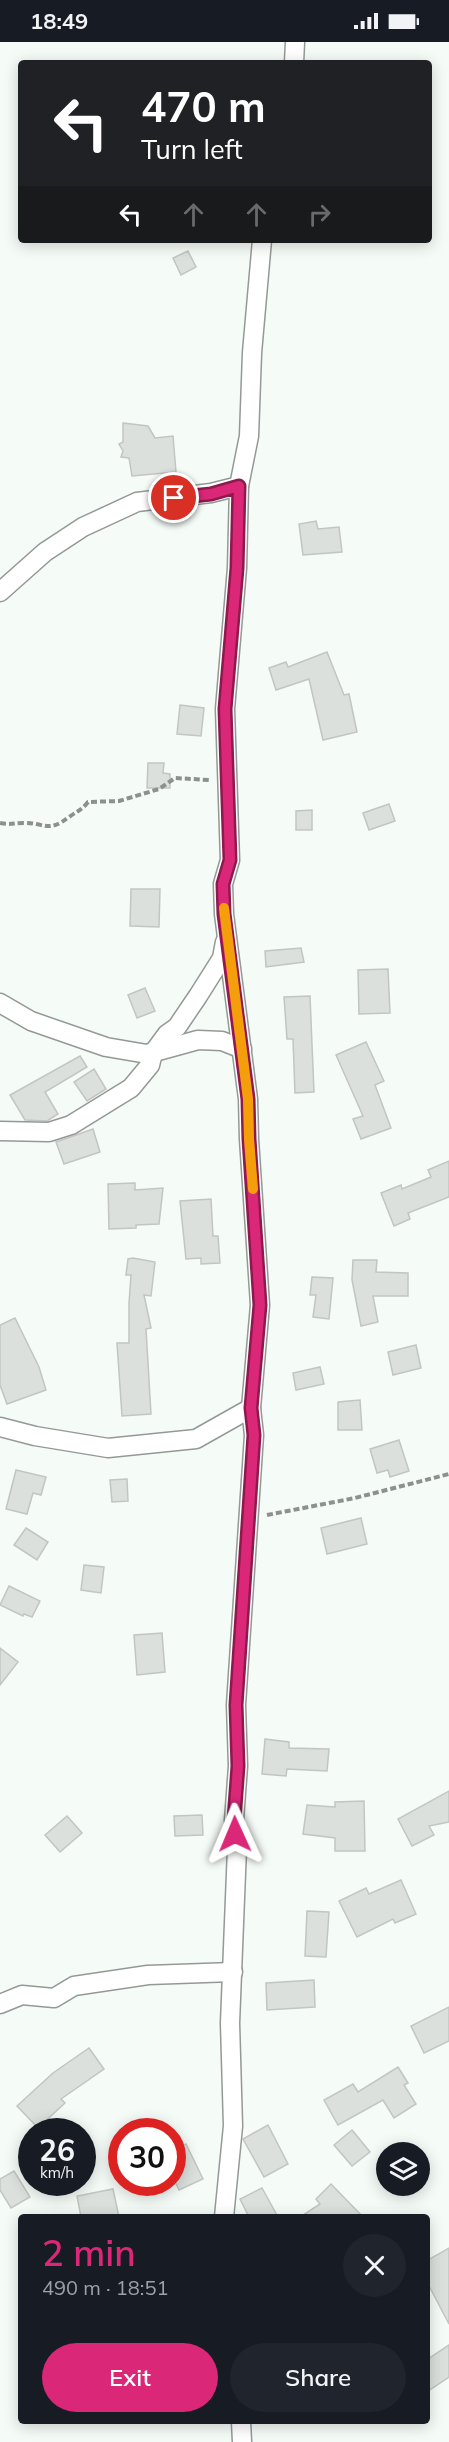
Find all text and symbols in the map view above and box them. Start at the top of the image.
text: 18:49 [30,7,88,35]
text: 470 m [141,80,266,133]
icon: left [42,84,120,162]
text: Turn left [141,132,243,166]
icon: left [114,198,147,231]
icon: ahead [177,198,210,231]
icon: ahead [240,198,273,231]
icon: right [303,198,336,231]
pin [148,472,199,523]
icon: arrive [157,481,190,514]
position arrow [203,1802,267,1866]
speed limit sign: 30 [108,2118,186,2196]
text: 26 [39,2131,75,2169]
map controls [376,2142,430,2196]
button: layers [376,2142,430,2196]
text: km/h [40,2163,74,2182]
text: 2 min [42,2230,136,2275]
button: close [343,2234,406,2297]
text: 490 m · 18:51 [42,2275,168,2300]
button: Exit [42,2343,218,2412]
button: Share [230,2343,406,2412]

